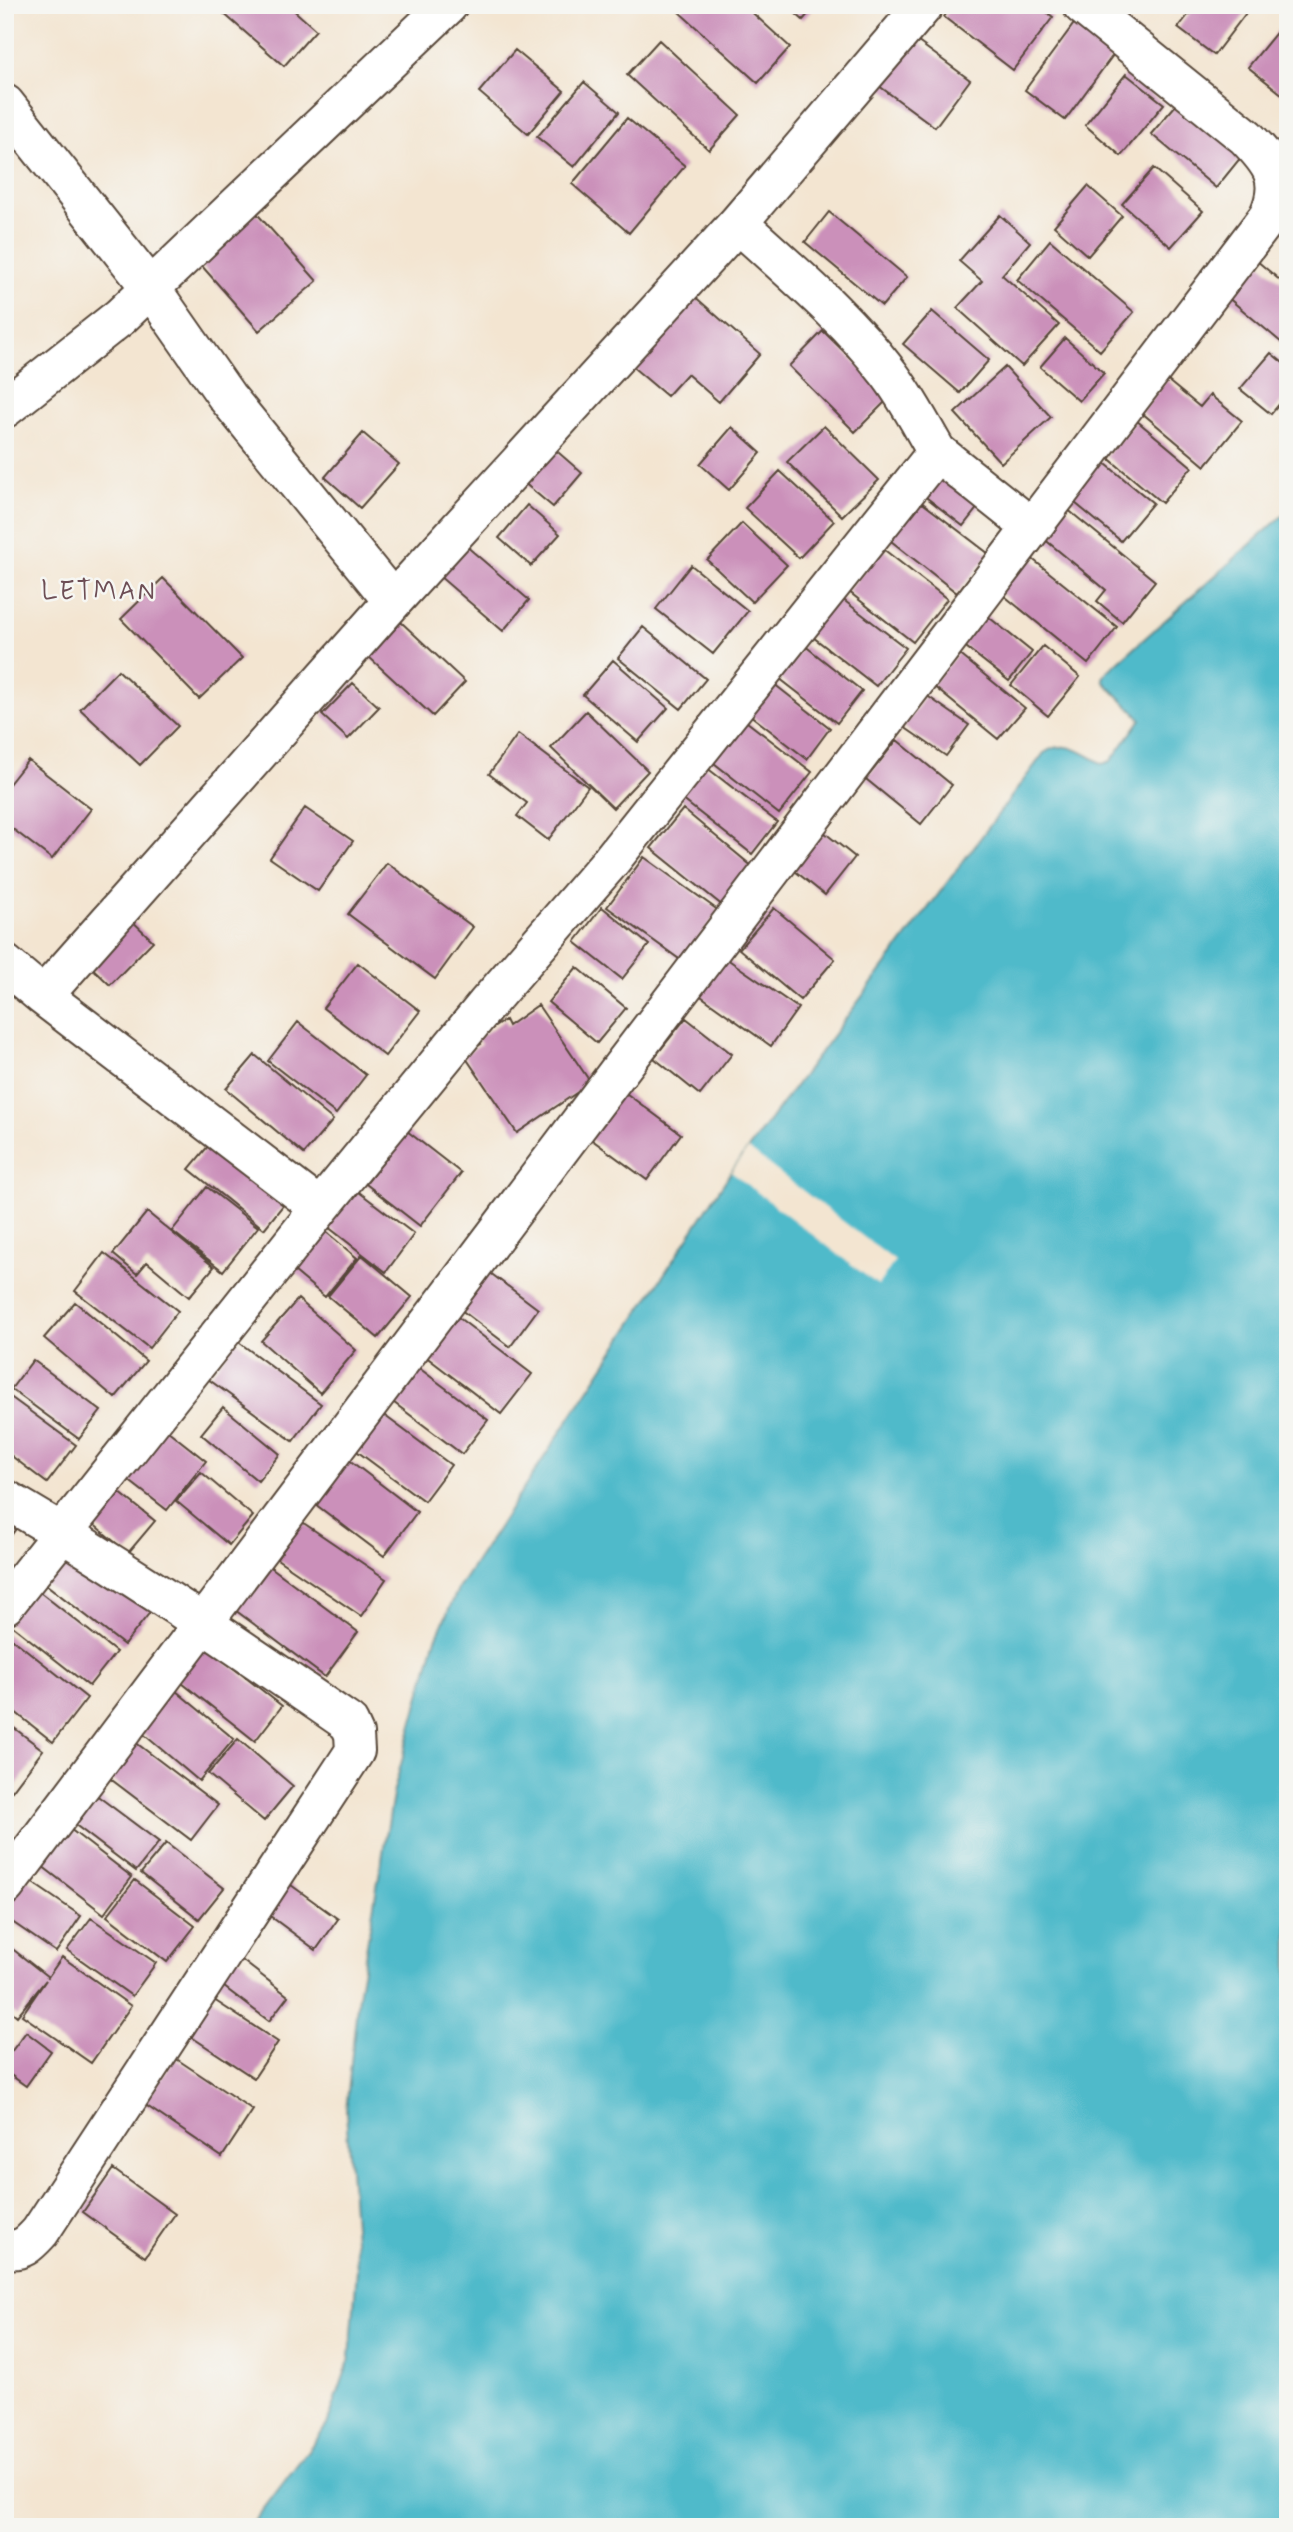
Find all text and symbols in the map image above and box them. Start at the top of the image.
district label: LETMAN [41,575,157,609]

